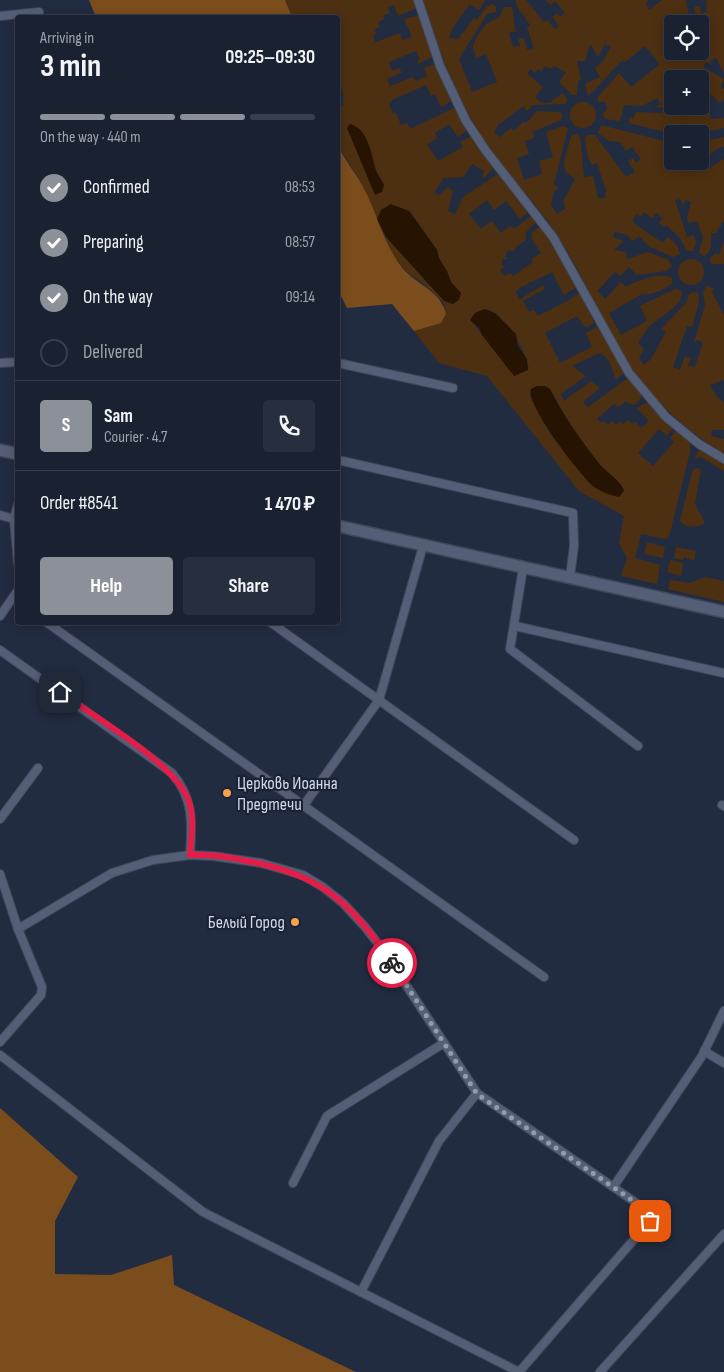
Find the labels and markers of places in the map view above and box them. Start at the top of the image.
pin [39,671,81,713]
place label: Церковь Иоанна Предтечи [237,773,338,815]
marker: Церковь Иоанна Предтечи [221,787,233,799]
place label: Белый Город [208,912,285,933]
marker: Белый Город [289,916,301,928]
pin [629,1200,671,1242]

